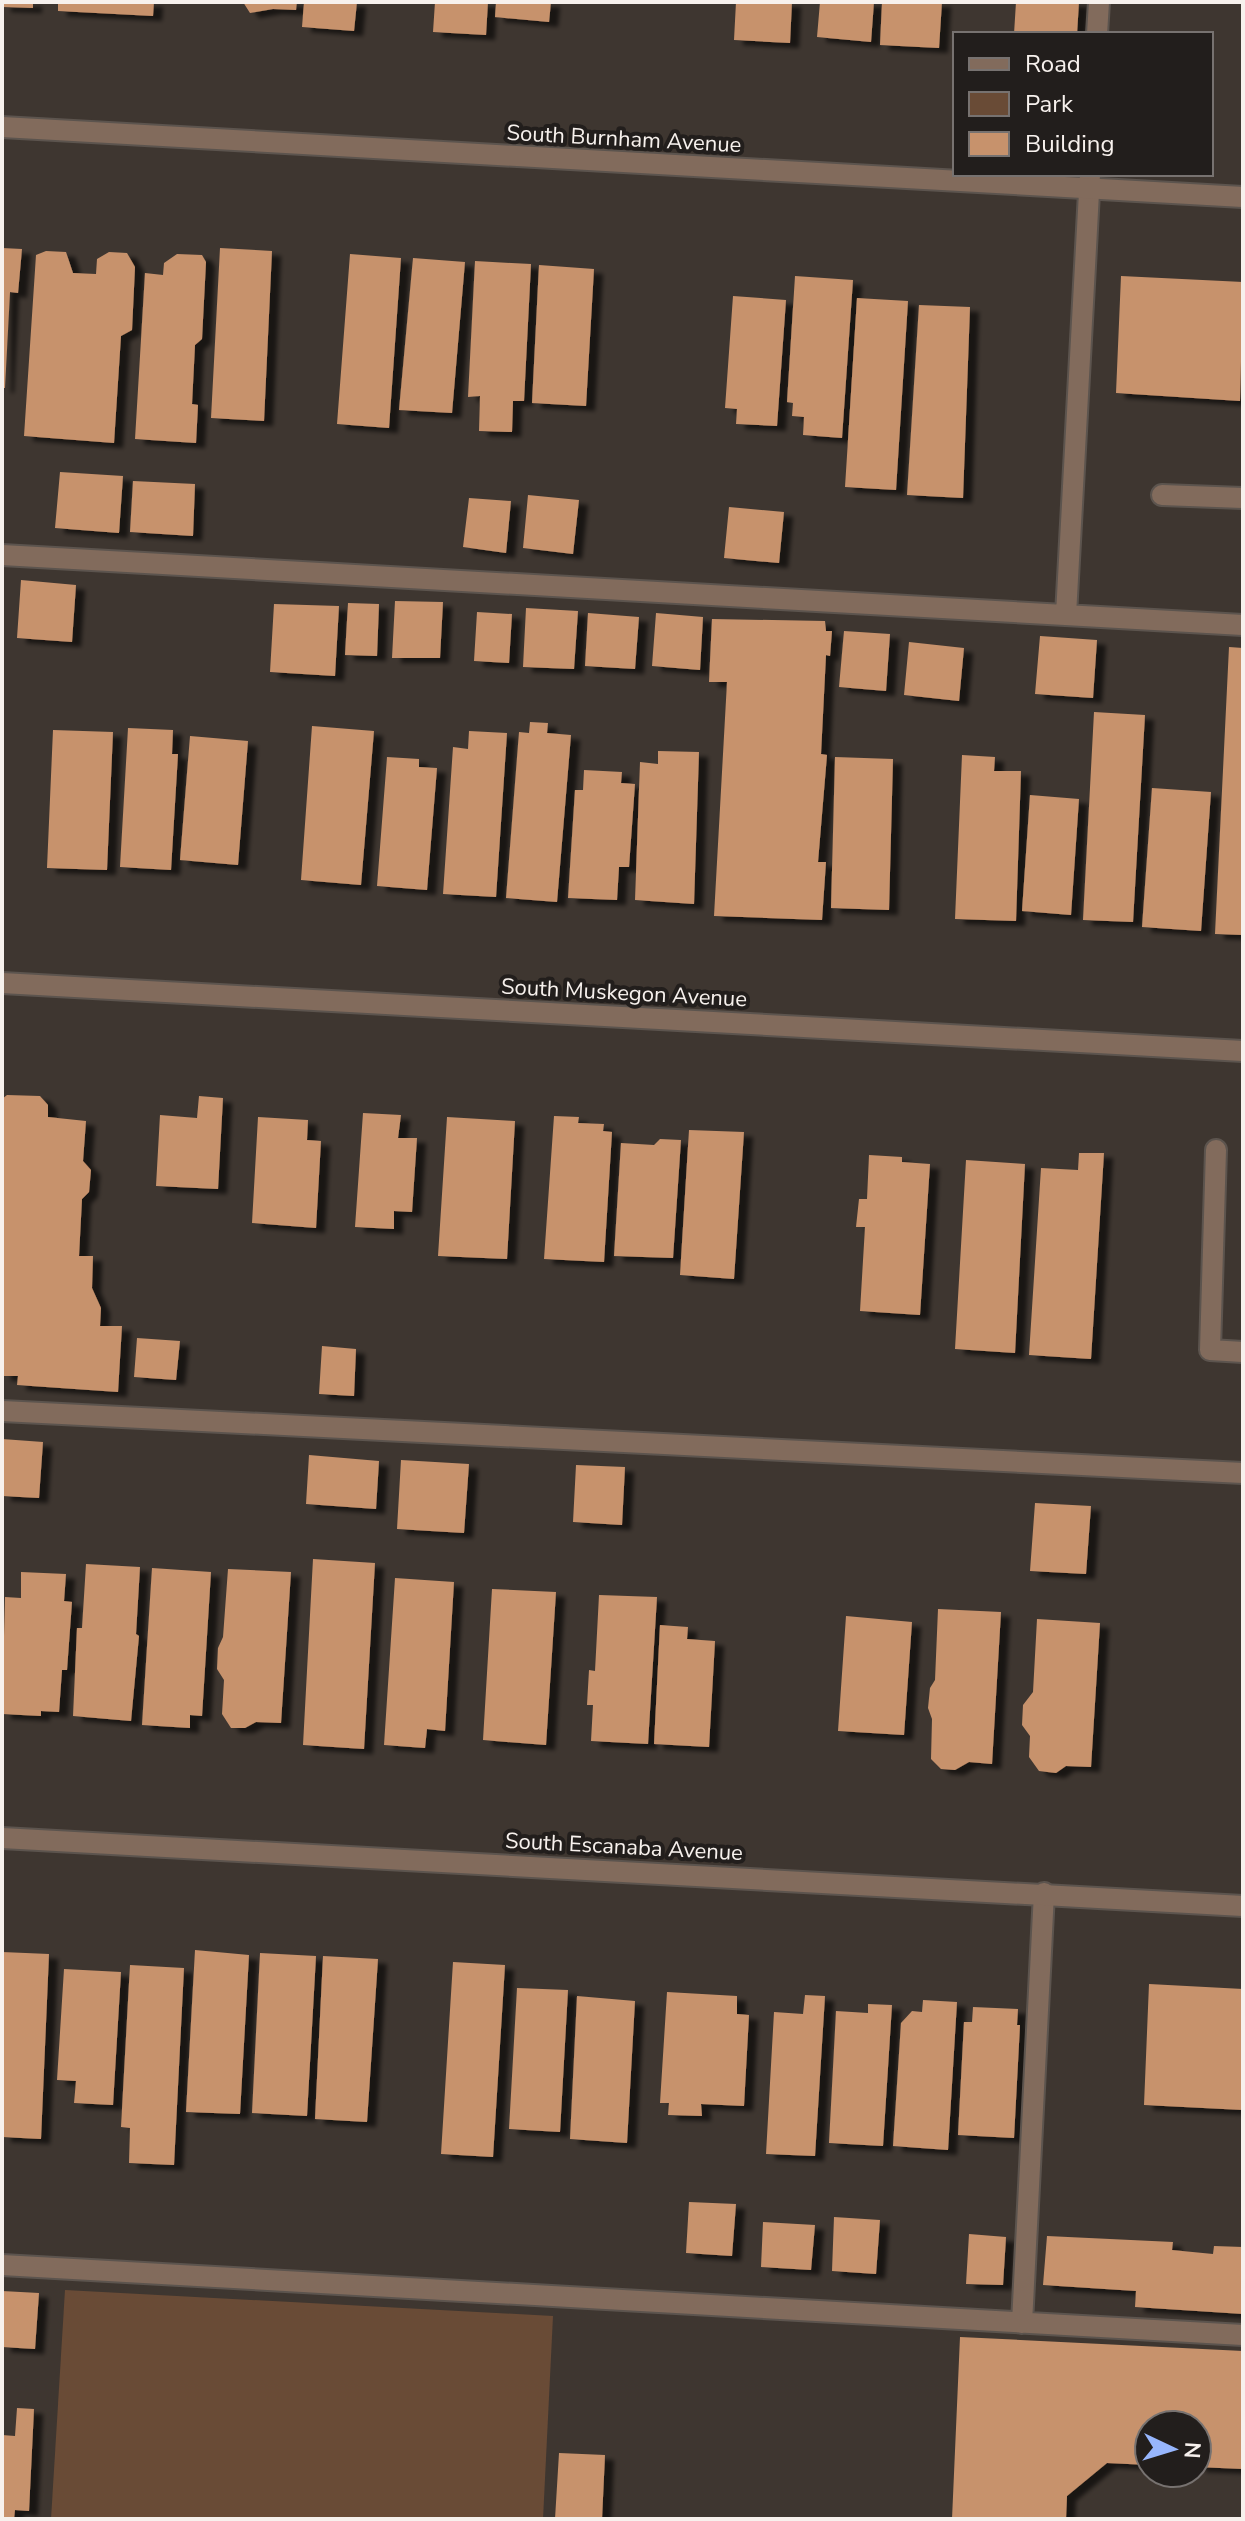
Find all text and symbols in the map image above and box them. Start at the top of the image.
legend [953,32,1213,176]
text: Road [1025,48,1081,80]
text: Park [1025,88,1074,120]
street label: South Burnham Avenue [506,118,742,160]
text: Building [1025,128,1115,160]
street label: South Muskegon Avenue [500,972,748,1014]
street label: South Escanaba Avenue [504,1826,744,1868]
north arrow [1133,2409,1213,2489]
text: N [1176,2441,1207,2460]

